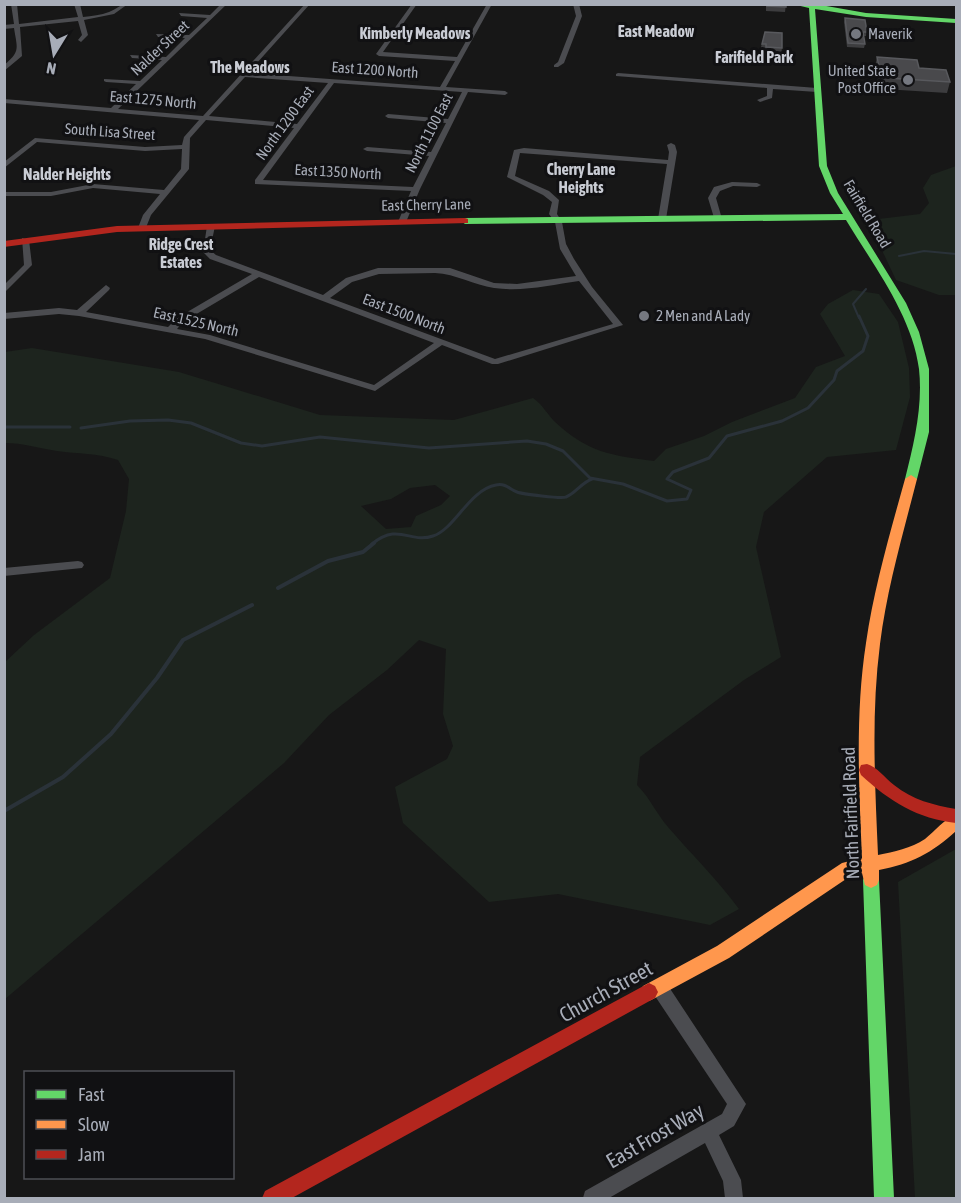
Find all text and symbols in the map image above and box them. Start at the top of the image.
street label: Nalder Street [127,17,192,79]
district label: East Meadow [618,22,695,40]
north arrow [24,24,84,84]
district label: Kimberly Meadows [359,24,471,42]
place label: Maverik [868,25,913,42]
marker: Maverik [849,27,863,41]
district label: Farifield Park [715,48,794,66]
district label: The Meadows [210,58,290,76]
street label: East 1200 North [331,58,419,81]
text: N [45,59,57,78]
place label: United State Post Office [828,62,896,96]
marker: United State Post Office [901,73,915,87]
street label: North 1200 East [252,82,317,163]
street label: East 1275 North [109,87,197,112]
street label: North 1100 East [401,90,456,175]
street label: South Lisa Street [64,120,156,143]
district label: Cherry Lane Heights [546,160,616,196]
street label: East 1350 North [294,161,382,182]
district label: Nalder Heights [23,165,111,183]
street label: Fairfield Road [840,177,894,251]
street label: East Cherry Lane [381,195,471,214]
district label: Ridge Crest Estates [149,235,214,271]
street label: East 1500 North [360,290,448,337]
street label: East 1525 North [152,303,240,340]
place label: 2 Men and A Lady [656,307,750,324]
marker: 2 Men and A Lady [637,309,651,323]
street label: North Fairfield Road [838,747,863,880]
street label: Church Street [555,956,656,1027]
legend [24,1071,234,1179]
text: Fast [78,1084,105,1105]
street label: East Frost Way [602,1097,708,1173]
text: Slow [78,1114,109,1135]
text: Jam [78,1144,105,1165]

